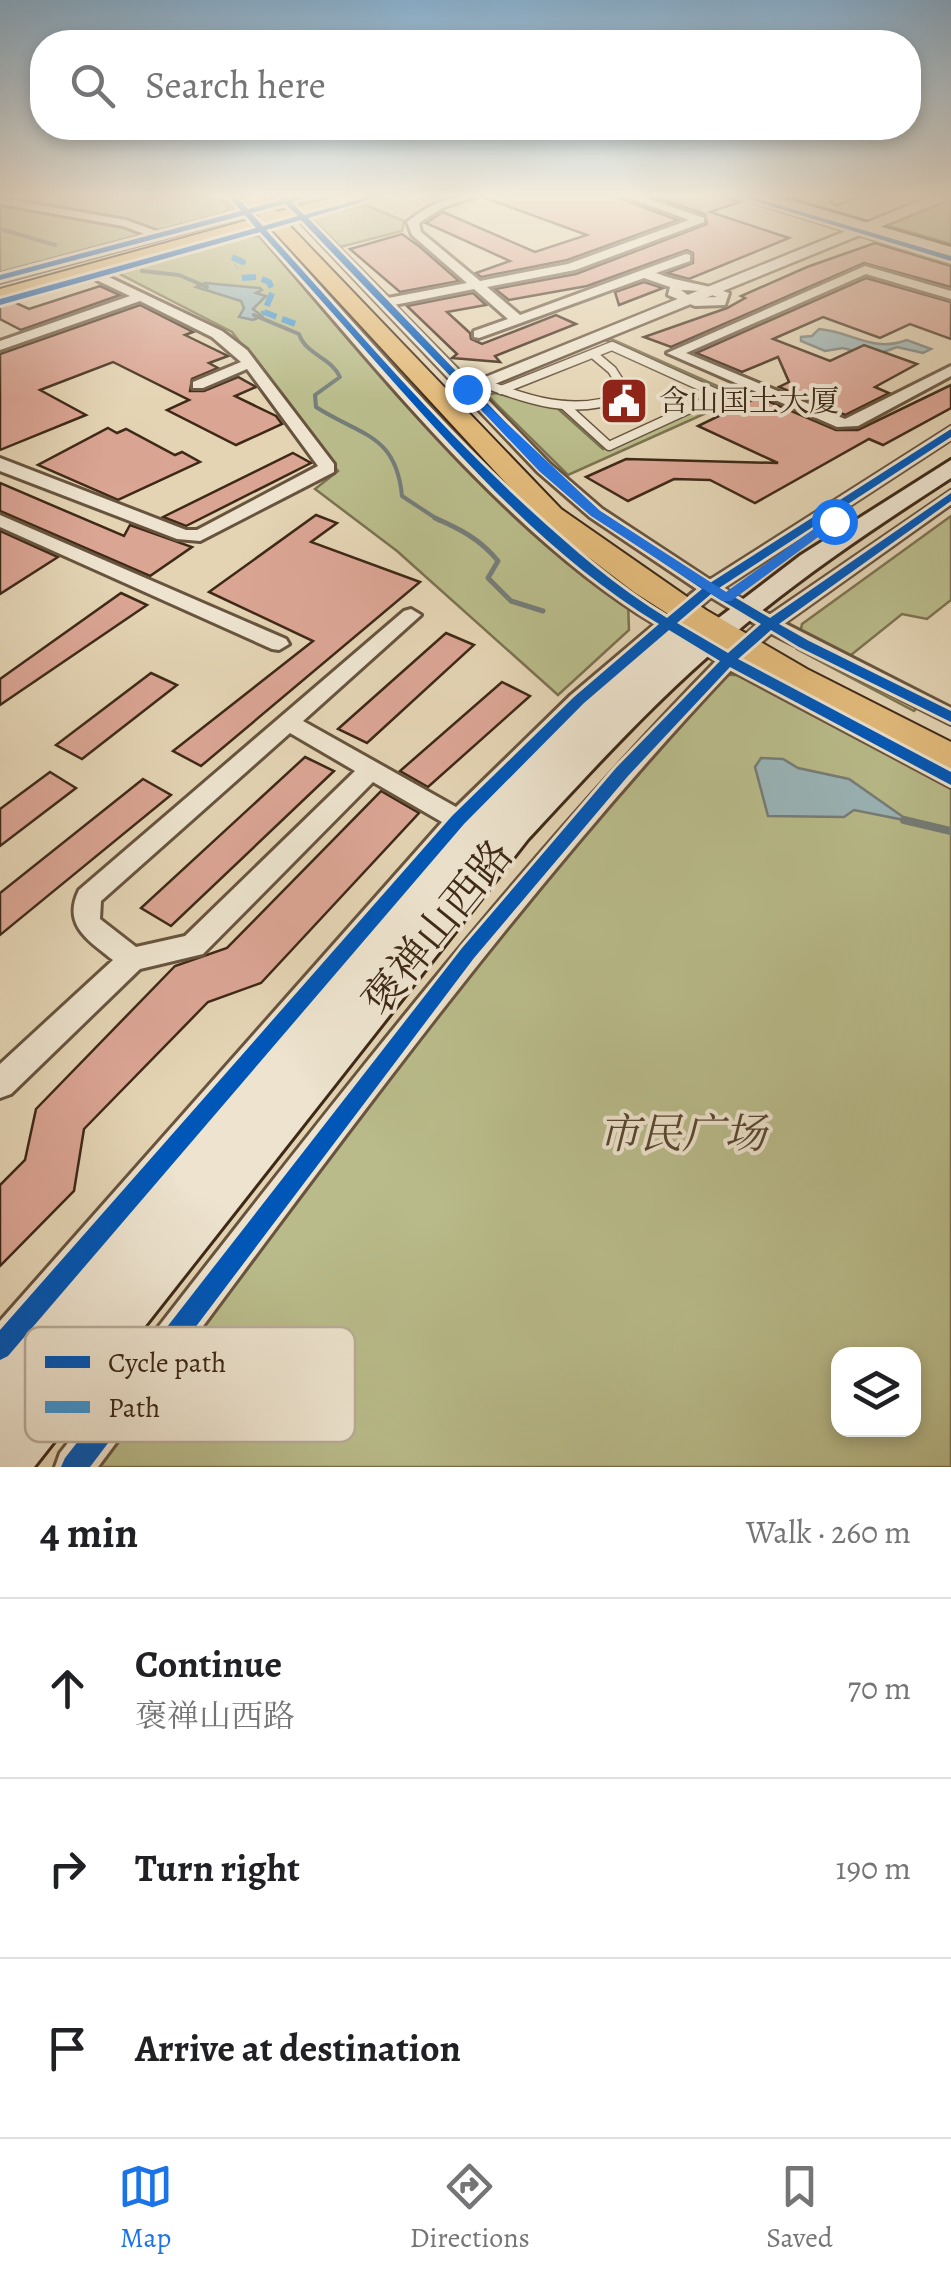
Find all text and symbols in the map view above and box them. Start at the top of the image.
search box [30,30,921,140]
icon: search [65,58,120,113]
text: Search here [145,59,326,111]
route end [445,367,491,413]
public building icon: 含山国土大厦 [598,375,650,427]
place label: 含山国土大厦 [659,381,839,421]
route start [812,499,858,545]
street label: 褒禅山西路 [349,827,525,1027]
park label: 市民广场 [598,1105,769,1162]
legend [25,1327,355,1442]
text: Cycle path [108,1344,226,1382]
map controls [831,1347,921,1437]
button: layers [831,1347,921,1437]
text: Path [108,1389,160,1427]
text: 4 min [40,1504,138,1561]
text: Walk · 260 m [746,1510,911,1554]
text: Continue [135,1638,282,1690]
icon: ahead [40,1661,95,1716]
text: 70 m [848,1666,911,1710]
text: 褒禅山西路 [135,1694,295,1738]
icon: right [40,1841,95,1896]
text: Turn right [135,1842,300,1894]
text: 190 m [835,1846,911,1890]
icon: arrive [40,2021,95,2076]
text: Arrive at destination [135,2022,461,2074]
tab: Map [118,2159,173,2257]
tab: Directions [410,2159,530,2257]
tab: Saved [766,2159,833,2257]

